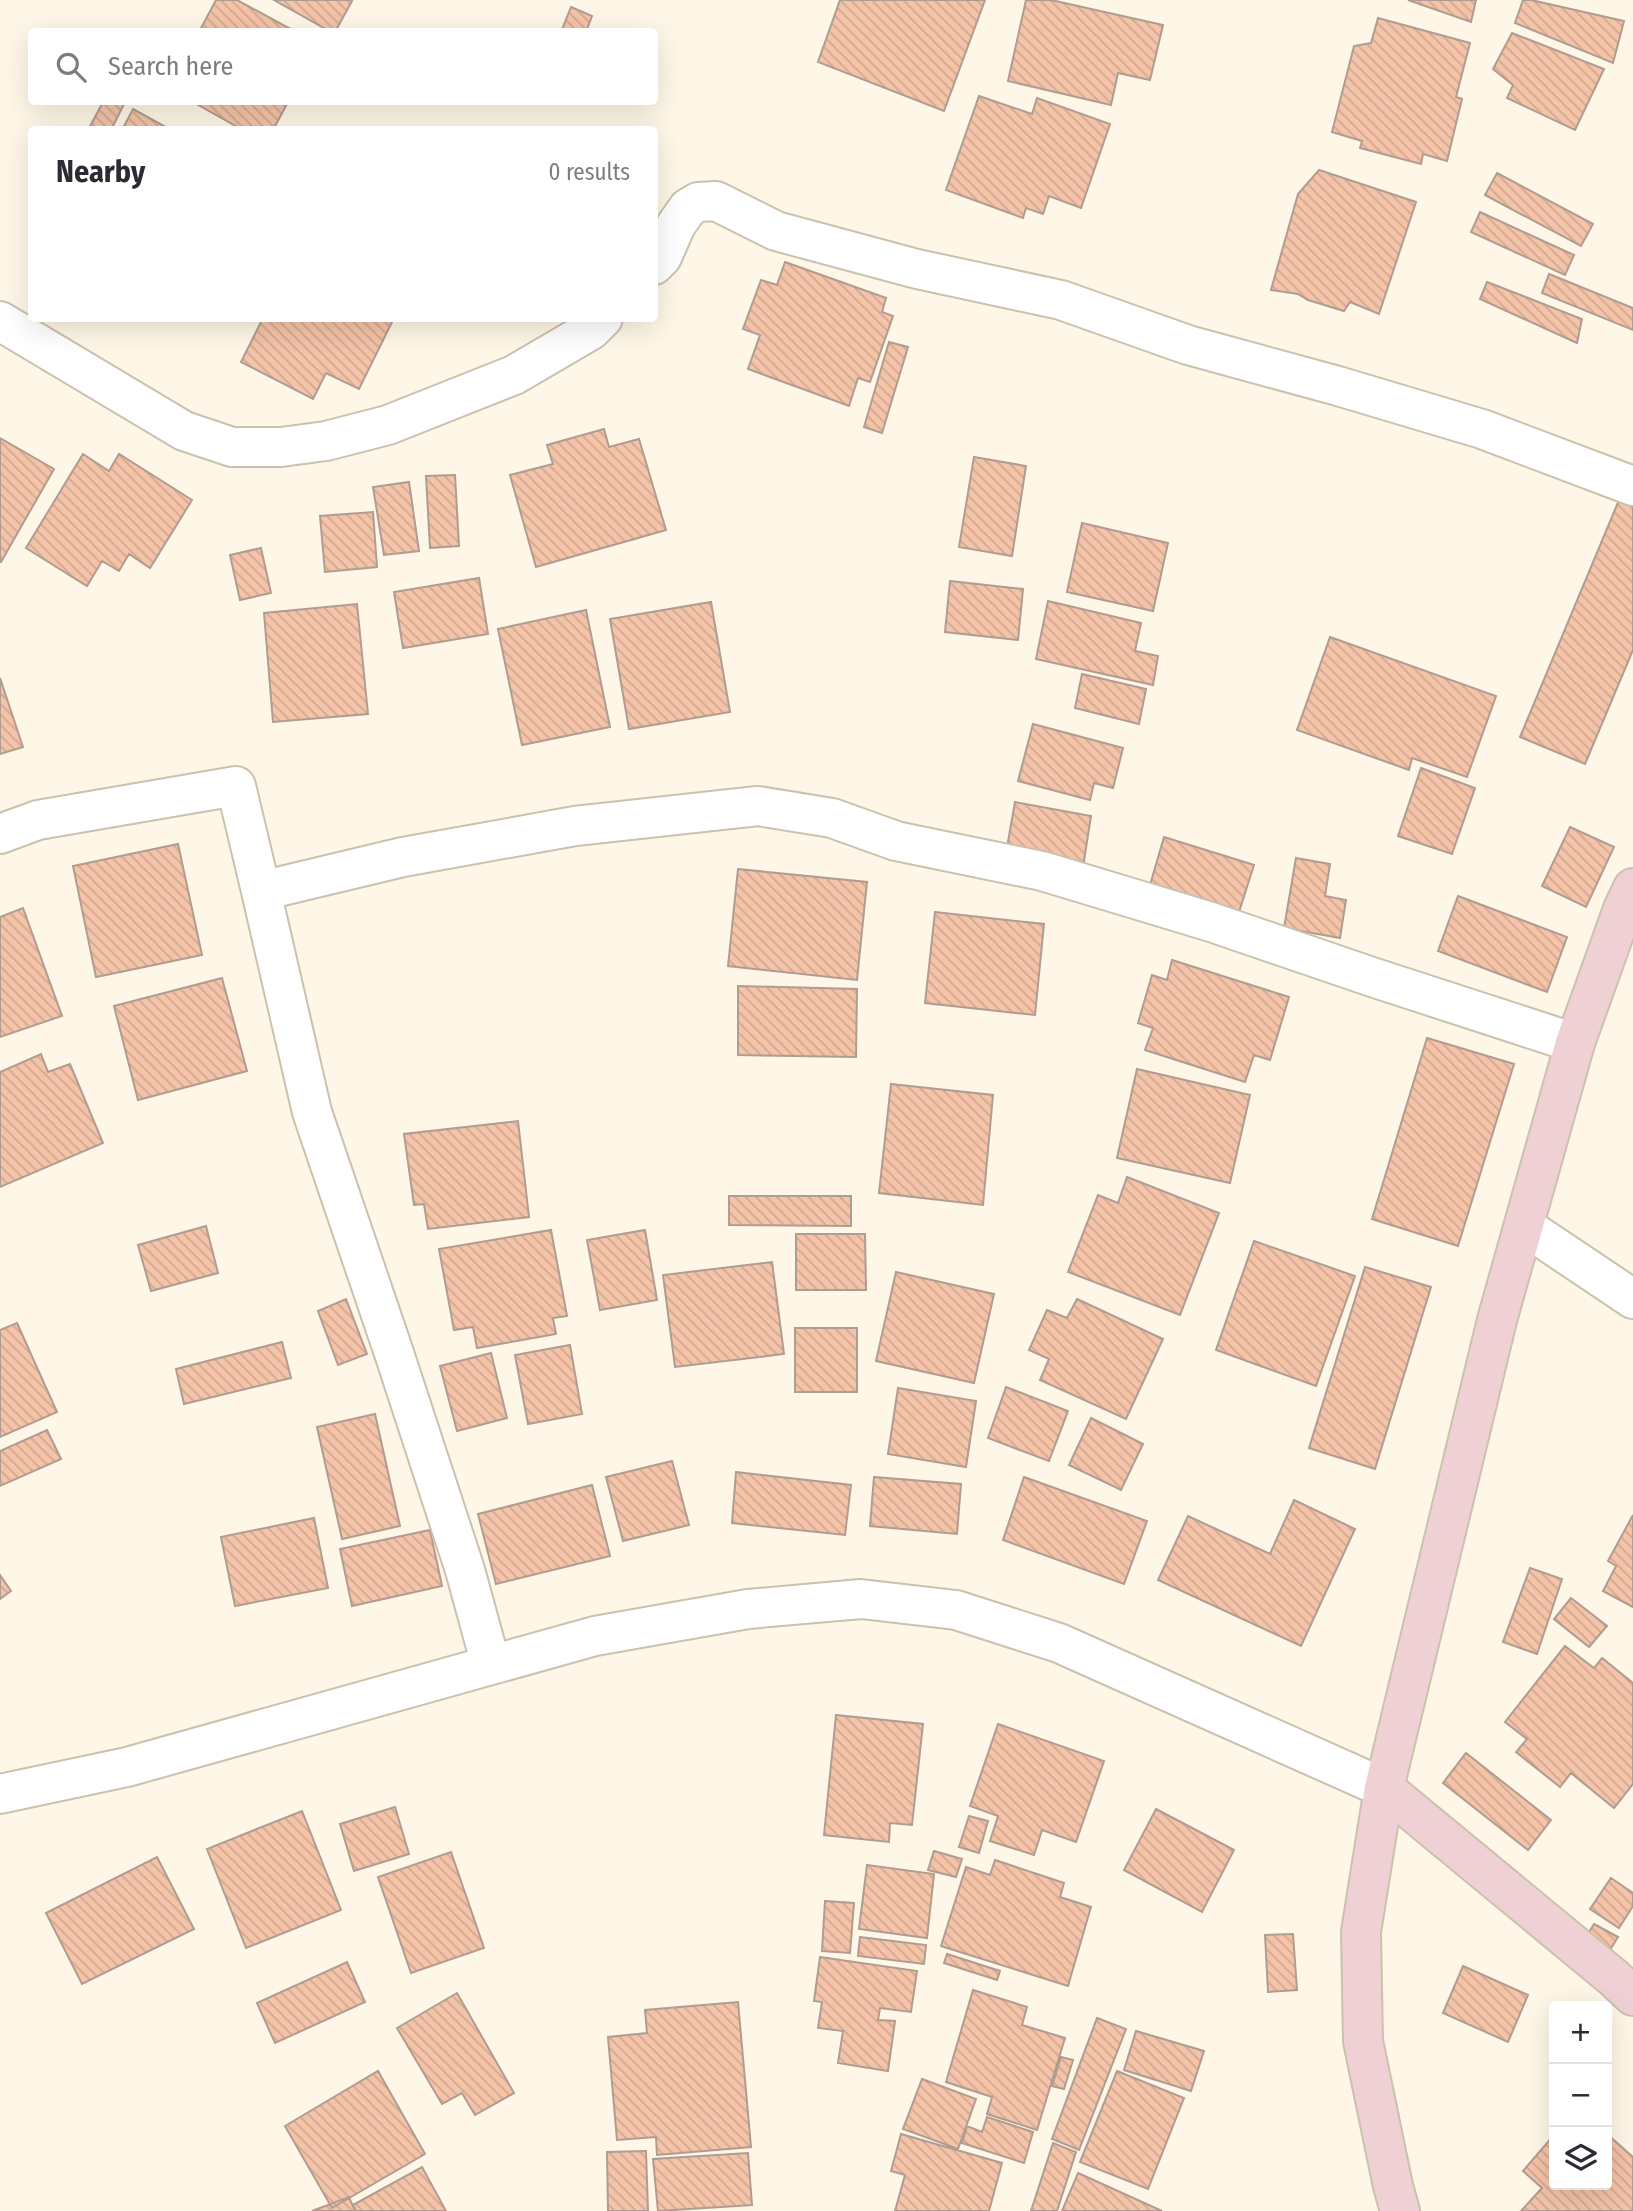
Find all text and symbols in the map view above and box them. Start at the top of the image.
search box [28,28,658,105]
icon: search [52,48,90,86]
text: Search here [108,51,233,82]
text: Nearby [56,154,145,190]
text: 0 results [549,158,630,186]
map controls [1549,2001,1612,2190]
button: + [1549,2001,1612,2064]
button: − [1549,2064,1612,2127]
button: layers [1549,2127,1612,2190]

